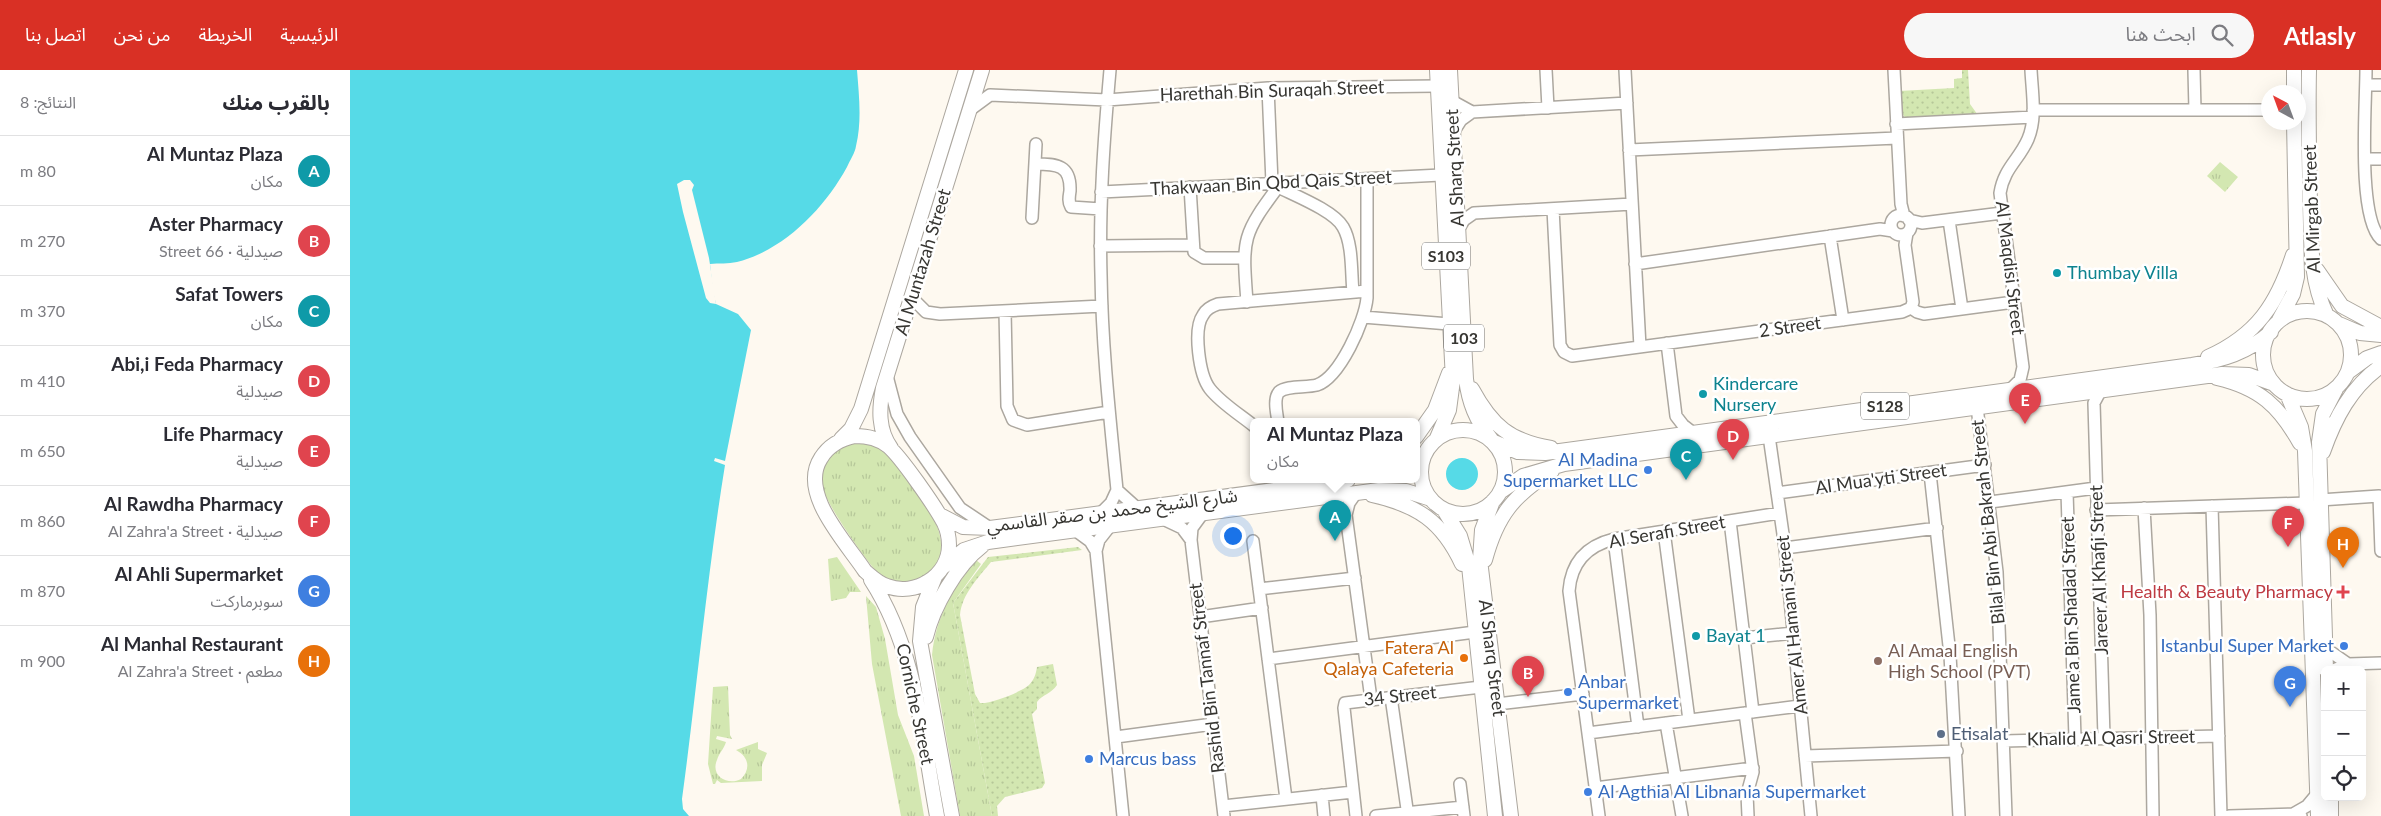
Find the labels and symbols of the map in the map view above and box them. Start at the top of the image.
street label: Harethah Bin Suraqah Street [1159,75,1385,105]
north arrow [2261,85,2306,130]
street label: Al Sharq Street [1440,108,1468,228]
street label: Al Mirgab Street [2298,144,2324,274]
street label: Thakwaan Bin Qbd Qais Street [1150,165,1393,199]
street label: Al Muntazah Street [889,185,955,338]
street label: Al Maqdisi Street [1992,200,2030,337]
road number: S103 [1422,242,1470,270]
place label: Thumbay Villa [2067,261,2178,283]
marker: Thumbay Villa [2051,267,2063,279]
street label: 2 Street [1757,311,1823,341]
road number: 103 [1444,324,1484,352]
place label: Kindercare Nursery [1713,372,1798,415]
pin: E [2009,383,2041,424]
marker: Kindercare Nursery [1697,388,1709,400]
road number: S128 [1861,392,1909,420]
street label: Bilal Bin Abi Bakrah Street [1965,418,2009,626]
pin: D [1717,419,1749,460]
pin: C [1670,439,1702,480]
place label: Al Madina Supermarket LLC [1503,448,1638,491]
street label: Al Mua'yti Street [1814,458,1948,498]
marker: Al Madina Supermarket LLC [1642,464,1654,476]
street label: شارع الشيخ محمد بن صقر القاسمي [985,484,1239,540]
street label: Jareer Al Khafji Street [2084,484,2112,655]
pin: A [1319,500,1351,541]
pin: F [2272,506,2304,547]
street label: Al Serafi Street [1607,510,1727,552]
street label: Jame'a Bin Shadad Street [2056,516,2084,714]
your location [1220,523,1246,549]
pin: H [2327,527,2359,568]
street label: Amer Al Hamani Street [1771,534,1811,716]
place label: Health & Beauty Pharmacy [2120,580,2334,602]
street label: Rashid Bin Tannaf Street [1183,581,1229,774]
marker: Health & Beauty Pharmacy [2337,586,2349,598]
street label: Al Sharq Street [1475,598,1511,718]
place label: Bayat 1 [1706,624,1766,646]
marker: Bayat 1 [1690,630,1702,642]
place label: Istanbul Super Market [2161,634,2335,656]
place label: Fatera Al Qalaya Cafeteria [1323,636,1454,679]
place label: Al Amaal English High School (PVT) [1888,639,2031,682]
marker: Istanbul Super Market [2338,640,2350,652]
street label: Corniche Street [892,641,940,767]
marker: Fatera Al Qalaya Cafeteria [1458,652,1470,664]
marker: Al Amaal English High School (PVT) [1872,655,1884,667]
pin: B [1512,656,1544,697]
pin: G [2274,666,2306,707]
place label: Anbar Supermarket [1578,670,1679,713]
street label: 34 Street [1362,680,1438,710]
marker: Anbar Supermarket [1562,686,1574,698]
place label: Etisalat [1951,722,2009,744]
street label: Khalid Al Qasri Street [2027,725,2196,749]
marker: Etisalat [1935,728,1947,740]
place label: Marcus bass [1099,747,1196,769]
marker: Marcus bass [1083,753,1095,765]
place label: Al Agthia Al Libnania Supermarket [1598,780,1866,802]
marker: Al Agthia Al Libnania Supermarket [1582,786,1594,798]

